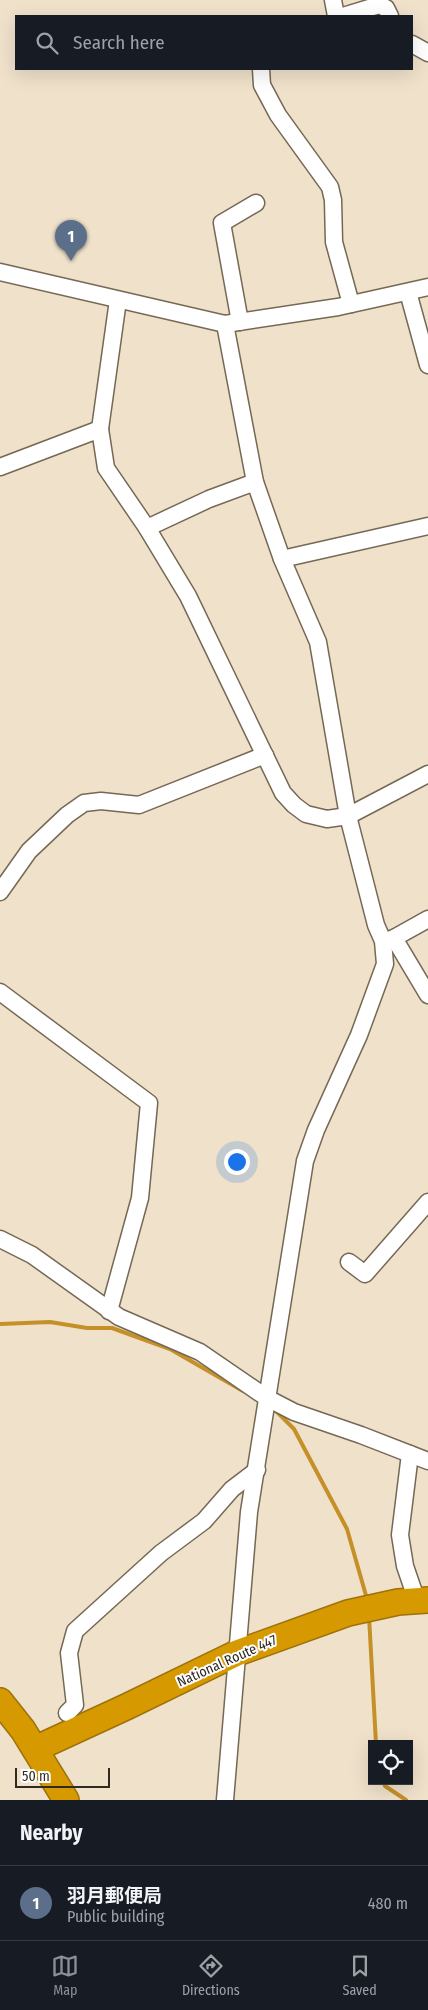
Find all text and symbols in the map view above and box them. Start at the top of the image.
search box [15,15,413,70]
icon: search [33,29,61,57]
text: Search here [73,31,165,54]
pin: 1 [55,220,87,261]
your location [224,1149,250,1175]
street label: National Route 447 [174,1631,280,1691]
map controls [368,1740,413,1785]
button: locate [368,1740,413,1785]
scale bar [15,1765,110,1788]
text: 50 m [22,1768,50,1785]
text: Nearby [20,1820,82,1846]
text: 羽月郵便局 [67,1884,162,1907]
text: 1 [33,1894,39,1913]
text: 480 m [368,1894,408,1913]
text: Public building [67,1907,164,1926]
tab: Map [51,1952,79,1999]
tab: Directions [182,1952,240,1999]
tab: Saved [342,1952,377,1999]

